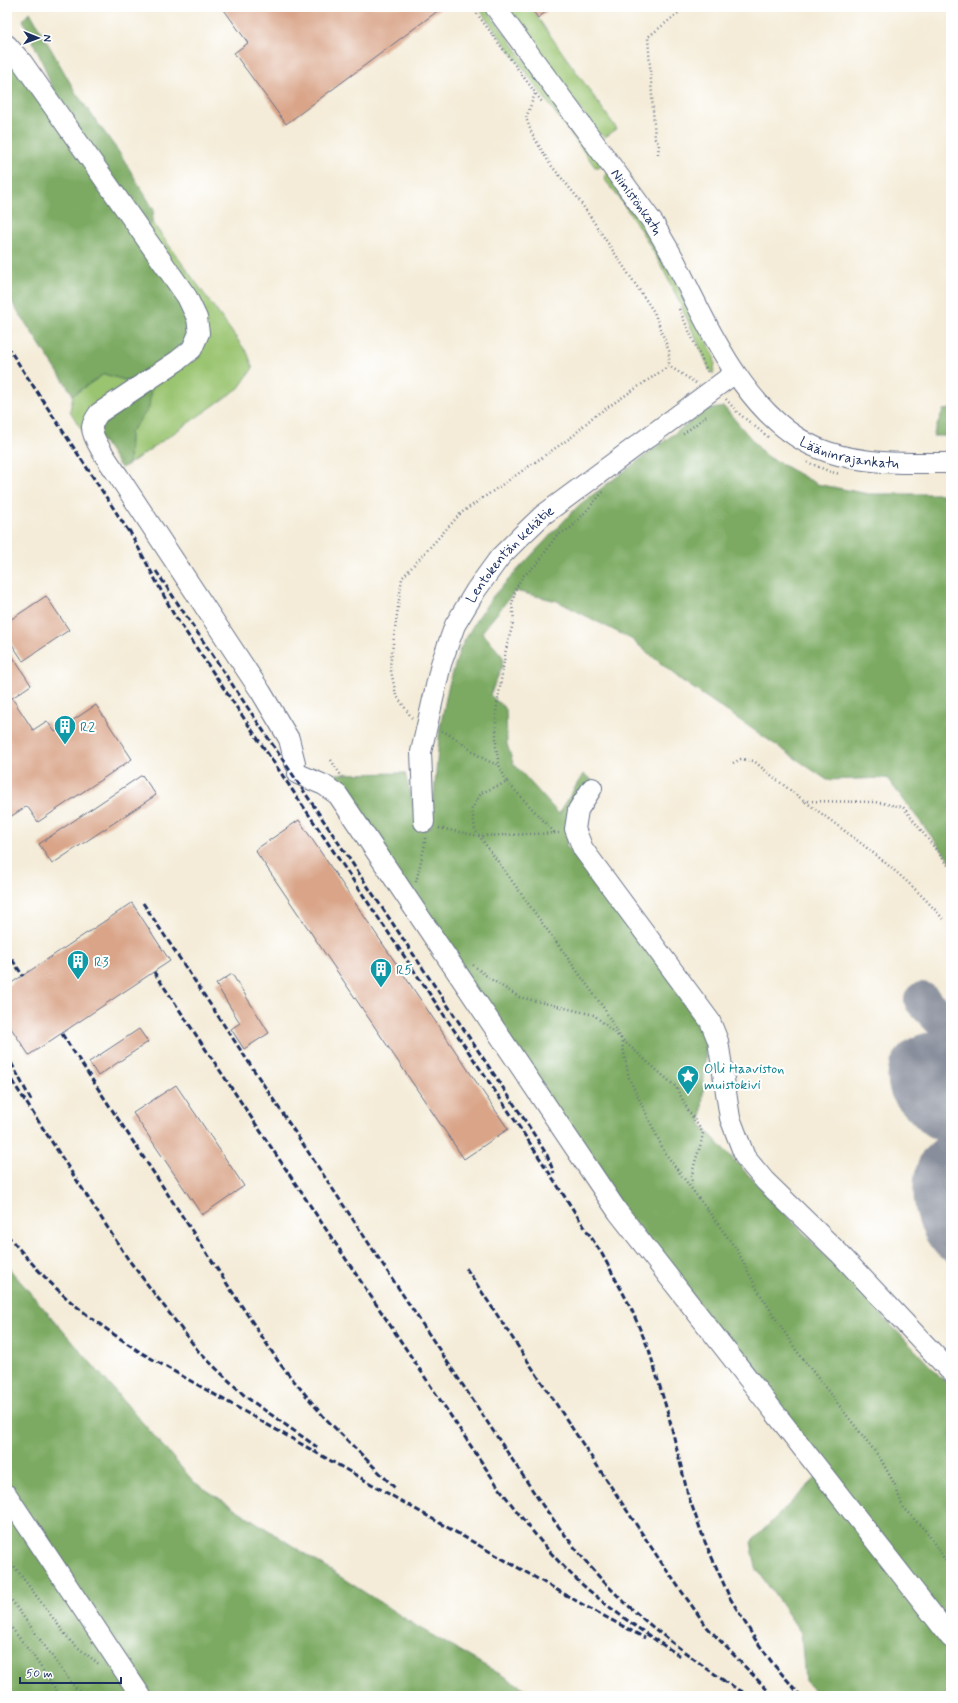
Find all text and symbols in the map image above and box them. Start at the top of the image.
north arrow [18,18,58,58]
text: N [40,34,54,42]
street label: Niinistönkatu [606,165,667,239]
street label: Lääninrajankatu [796,433,900,473]
street label: Lentokentän kehätie [462,502,558,607]
building icon: R2 [52,713,78,746]
place label: R2 [80,718,95,736]
building icon: R3 [65,948,91,981]
place label: R3 [94,953,109,971]
building icon: R5 [368,956,394,989]
place label: R5 [396,961,413,979]
place label: Olli Haaviston muistokivi [704,1060,784,1094]
place icon: Olli Haaviston muistokivi [675,1063,701,1096]
scale bar [20,1659,121,1685]
text: 50 m [26,1666,53,1682]

